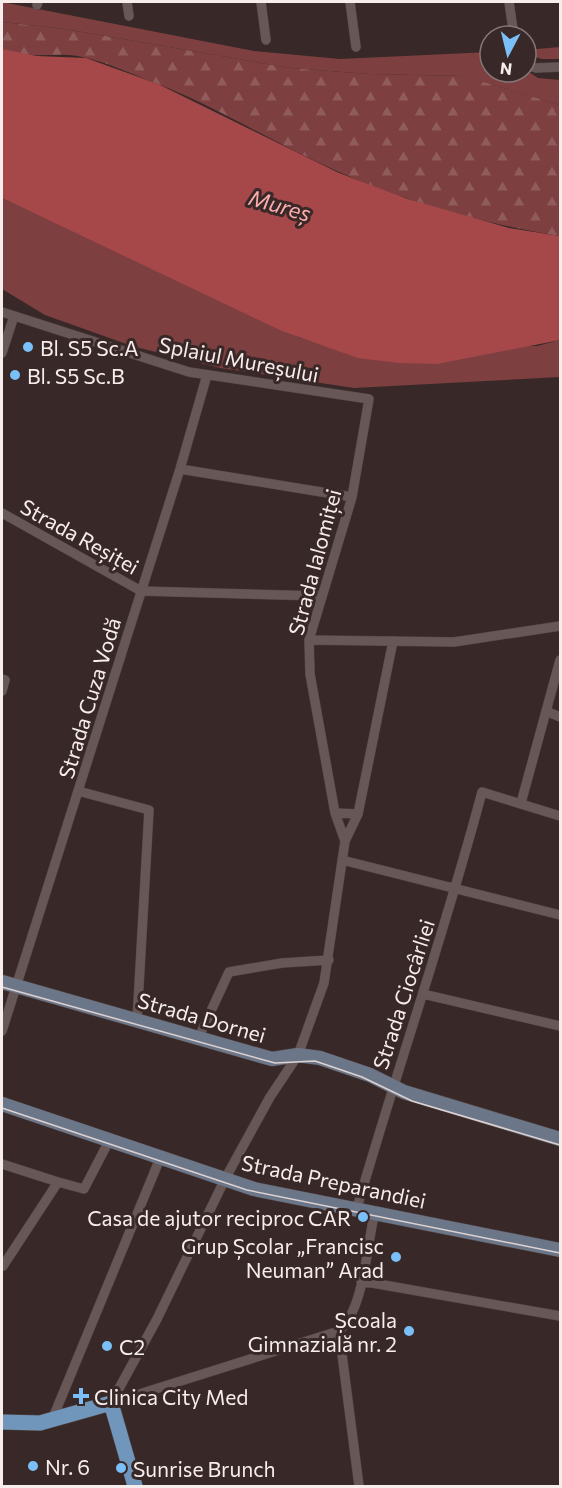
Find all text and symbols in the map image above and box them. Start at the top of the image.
north arrow [478,24,538,84]
text: N [499,59,513,80]
water label: Mureș [246,183,314,228]
street label: Splaiul Mureșului [157,331,321,389]
place label: Bl. S5 Sc.A [40,335,138,360]
marker: Bl. S5 Sc.A [21,340,35,354]
place label: Bl. S5 Sc.B [27,363,124,388]
marker: Bl. S5 Sc.B [8,368,22,382]
street label: Strada Ialomiței [282,486,347,638]
street label: Strada Reșiței [16,493,144,581]
street label: Strada Cuza Vodă [53,614,125,782]
street label: Strada Ciocârliei [367,916,439,1072]
street label: Strada Dornei [135,987,269,1047]
street label: Strada Preparandiei [240,1149,428,1213]
place label: Casa de ajutor reciproc CAR [87,1205,351,1230]
marker: Casa de ajutor reciproc CAR [356,1210,370,1224]
place label: Grup Școlar „Francisc Neuman” Arad [181,1233,384,1282]
marker: Grup Școlar „Francisc Neuman” Arad [389,1250,403,1264]
place label: Școala Gimnazială nr. 2 [248,1307,397,1356]
marker: Școala Gimnazială nr. 2 [402,1324,416,1338]
place label: C2 [119,1334,145,1359]
marker: C2 [100,1339,114,1353]
place label: Clinica City Med [94,1384,248,1409]
marker: Clinica City Med [72,1387,90,1405]
place label: Nr. 6 [45,1454,90,1479]
place label: Sunrise Brunch [133,1456,276,1481]
marker: Nr. 6 [26,1459,40,1473]
marker: Sunrise Brunch [114,1461,128,1475]

